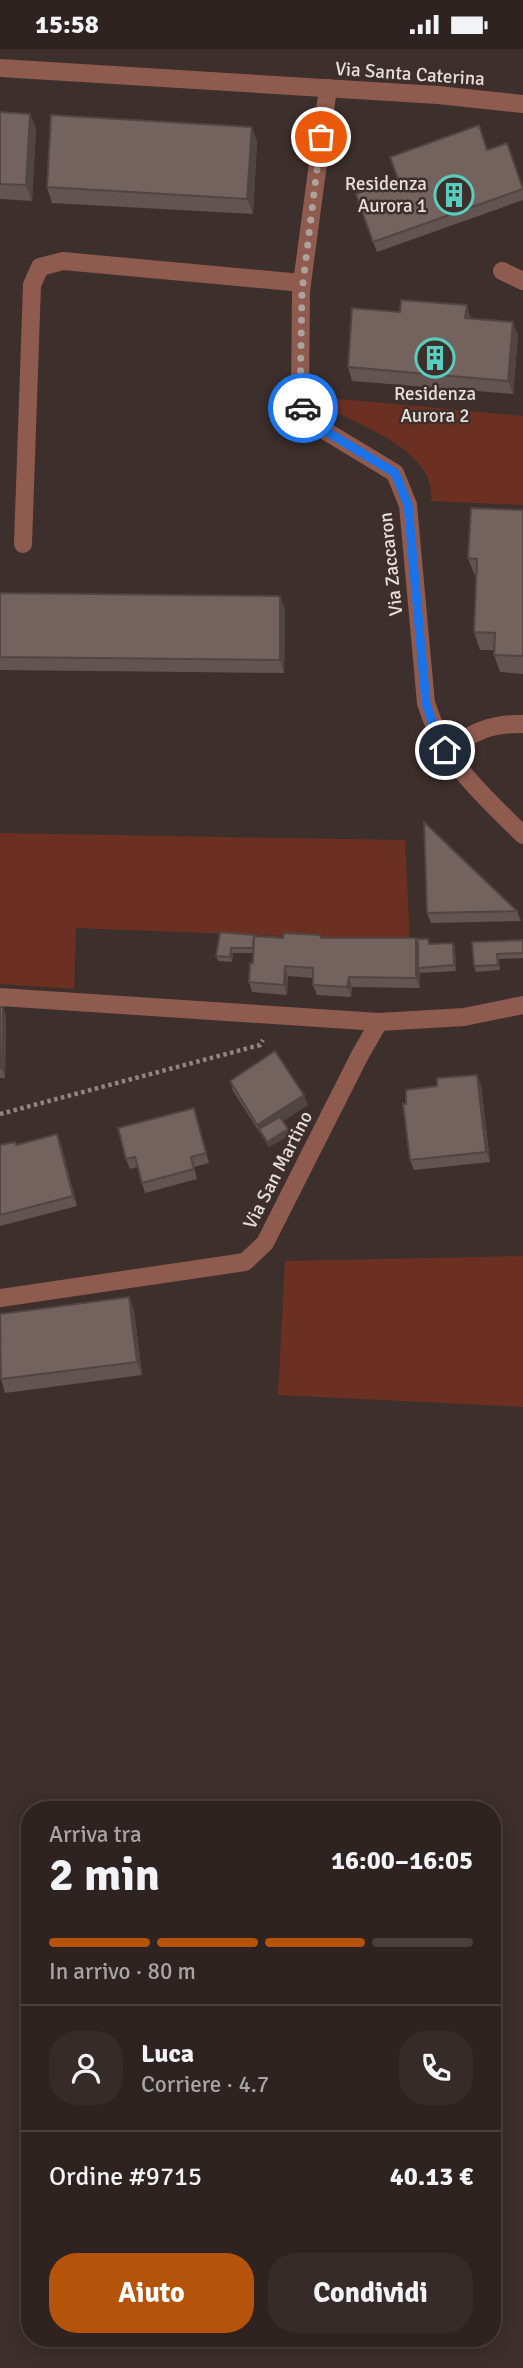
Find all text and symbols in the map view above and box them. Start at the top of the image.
text: 15:58 [35,9,99,41]
street label: Via Santa Caterina [334,57,486,91]
pin [291,107,351,167]
icon: bag [302,118,340,156]
place label: Residenza Aurora 1 [345,172,427,218]
building icon: Residenza Aurora 1 [433,174,475,216]
building icon: Residenza Aurora 2 [414,337,456,379]
courier [268,373,338,443]
place label: Residenza Aurora 2 [394,382,476,428]
icon: car [284,389,322,427]
street label: Via Zaccaron [374,511,408,617]
pin [415,720,475,780]
icon: home [426,731,464,769]
street label: Via San Martino [238,1107,318,1233]
text: Arriva tra [49,1820,142,1849]
text: 16:00–16:05 [331,1845,473,1877]
text: 2 min [49,1847,160,1903]
text: In arrivo · 80 m [49,1957,196,1986]
button: person [49,2031,123,2105]
button: phone [399,2031,473,2105]
text: Luca [141,2038,194,2070]
text: Corriere · 4.7 [141,2070,269,2099]
text: Ordine #9715 [49,2161,202,2193]
text: 40.13 € [390,2161,473,2193]
button: Aiuto [49,2253,254,2333]
button: Condividi [268,2253,473,2333]

